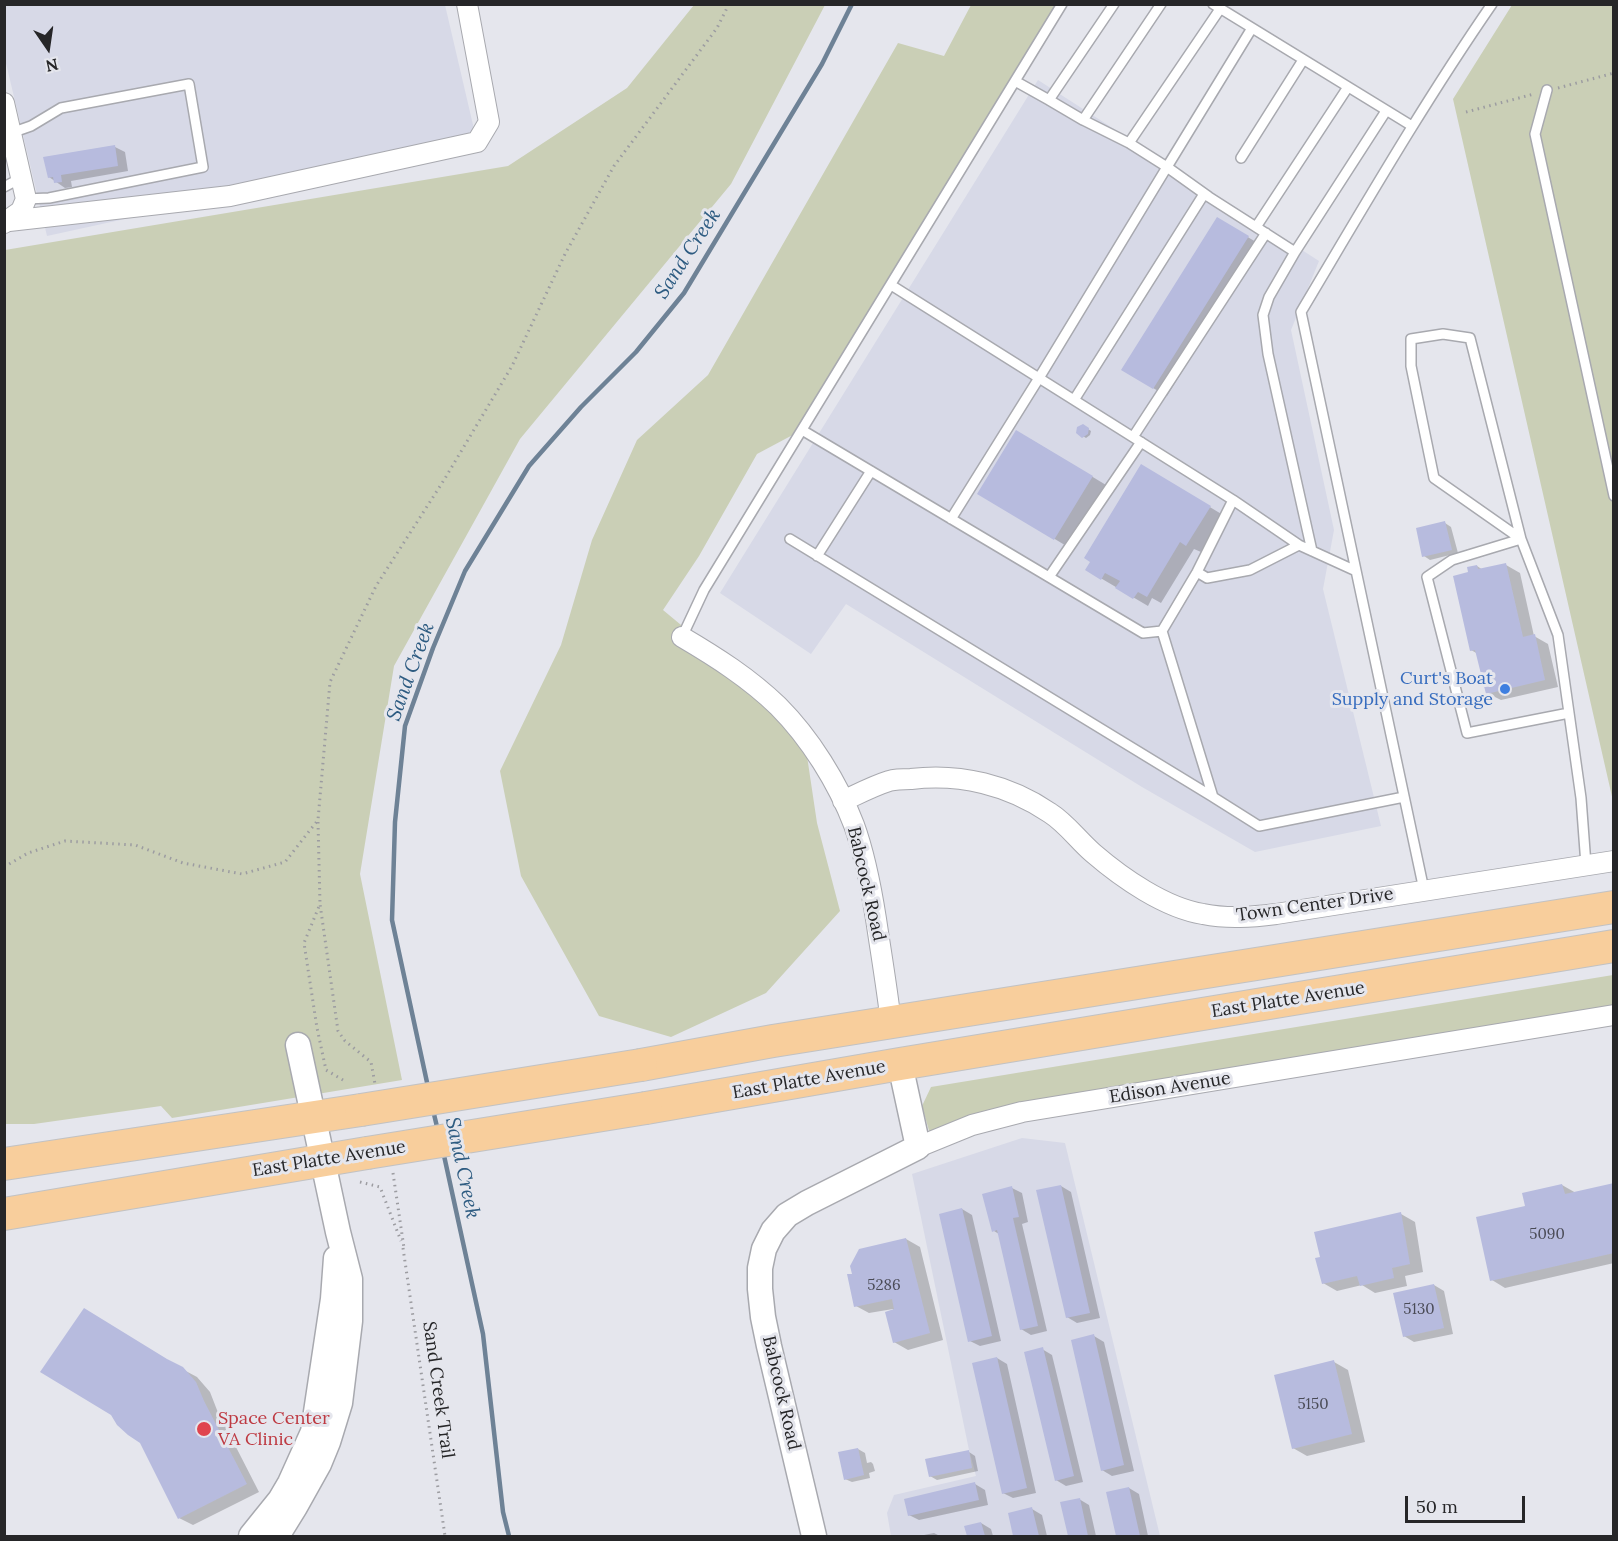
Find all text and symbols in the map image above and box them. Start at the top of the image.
north arrow [18,18,78,78]
text: N [44,54,60,77]
water label: Sand Creek [650,204,726,304]
water label: Sand Creek [382,619,440,725]
place label: Curt's Boat Supply and Storage [1332,668,1493,710]
marker: Curt's Boat Supply and Storage [1498,682,1512,696]
street label: Babcock Road [842,825,890,943]
street label: Town Center Drive [1235,883,1395,927]
street label: East Platte Avenue [1210,977,1366,1023]
street label: East Platte Avenue [731,1056,887,1104]
street label: Edison Avenue [1108,1068,1232,1108]
water label: Sand Creek [440,1115,484,1221]
street label: East Platte Avenue [251,1136,407,1182]
house number: 5090 [1529,1226,1565,1244]
house number: 5286 [867,1277,901,1295]
house number: 5130 [1403,1301,1435,1319]
street label: Sand Creek Trail [418,1320,458,1460]
street label: Babcock Road [757,1334,805,1452]
house number: 5150 [1297,1396,1329,1414]
place label: Space Center VA Clinic [218,1408,330,1450]
marker: Space Center VA Clinic [195,1420,213,1438]
scale bar [1408,1484,1528,1522]
text: 50 m [1416,1495,1458,1518]

